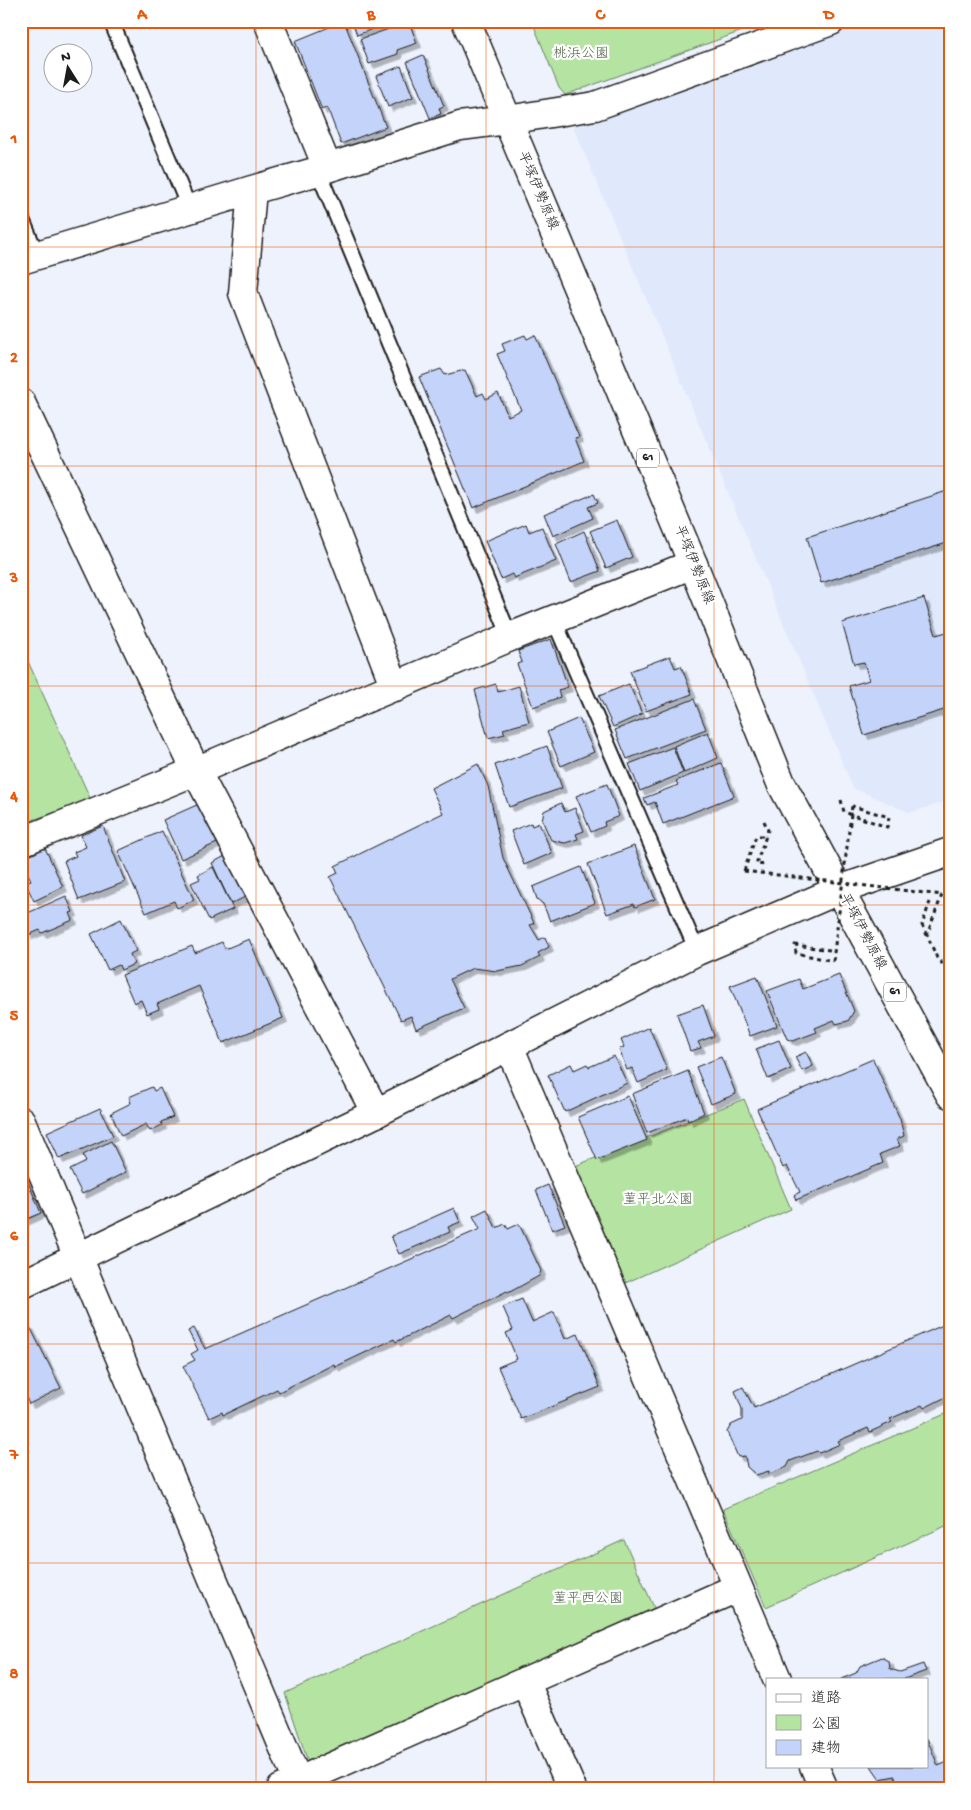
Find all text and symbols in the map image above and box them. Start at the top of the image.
text: A [136,7,148,26]
text: B [366,7,376,26]
text: C [595,7,606,26]
text: D [822,7,835,26]
north arrow [42,42,92,92]
park label: 桃浜公園 [553,46,609,63]
text: N [60,48,72,67]
text: 1 [10,131,17,150]
street label: 平塚伊勢原線 [513,149,561,233]
text: 2 [10,350,18,369]
road number: 61 [637,448,659,468]
street label: 平塚伊勢原線 [669,523,717,607]
text: 3 [9,570,18,589]
text: 4 [9,789,18,808]
street label: 平塚伊勢原線 [835,891,889,973]
road number: 61 [884,982,906,1002]
text: 5 [10,1008,19,1027]
park label: 菫平北公園 [623,1192,693,1209]
text: 6 [10,1228,19,1247]
text: 7 [9,1447,19,1466]
park label: 菫平西公園 [553,1591,623,1608]
text: 8 [10,1666,19,1685]
legend [766,1678,928,1768]
text: 道路 [811,1690,841,1708]
text: 公園 [811,1716,841,1734]
text: 建物 [811,1740,841,1758]

